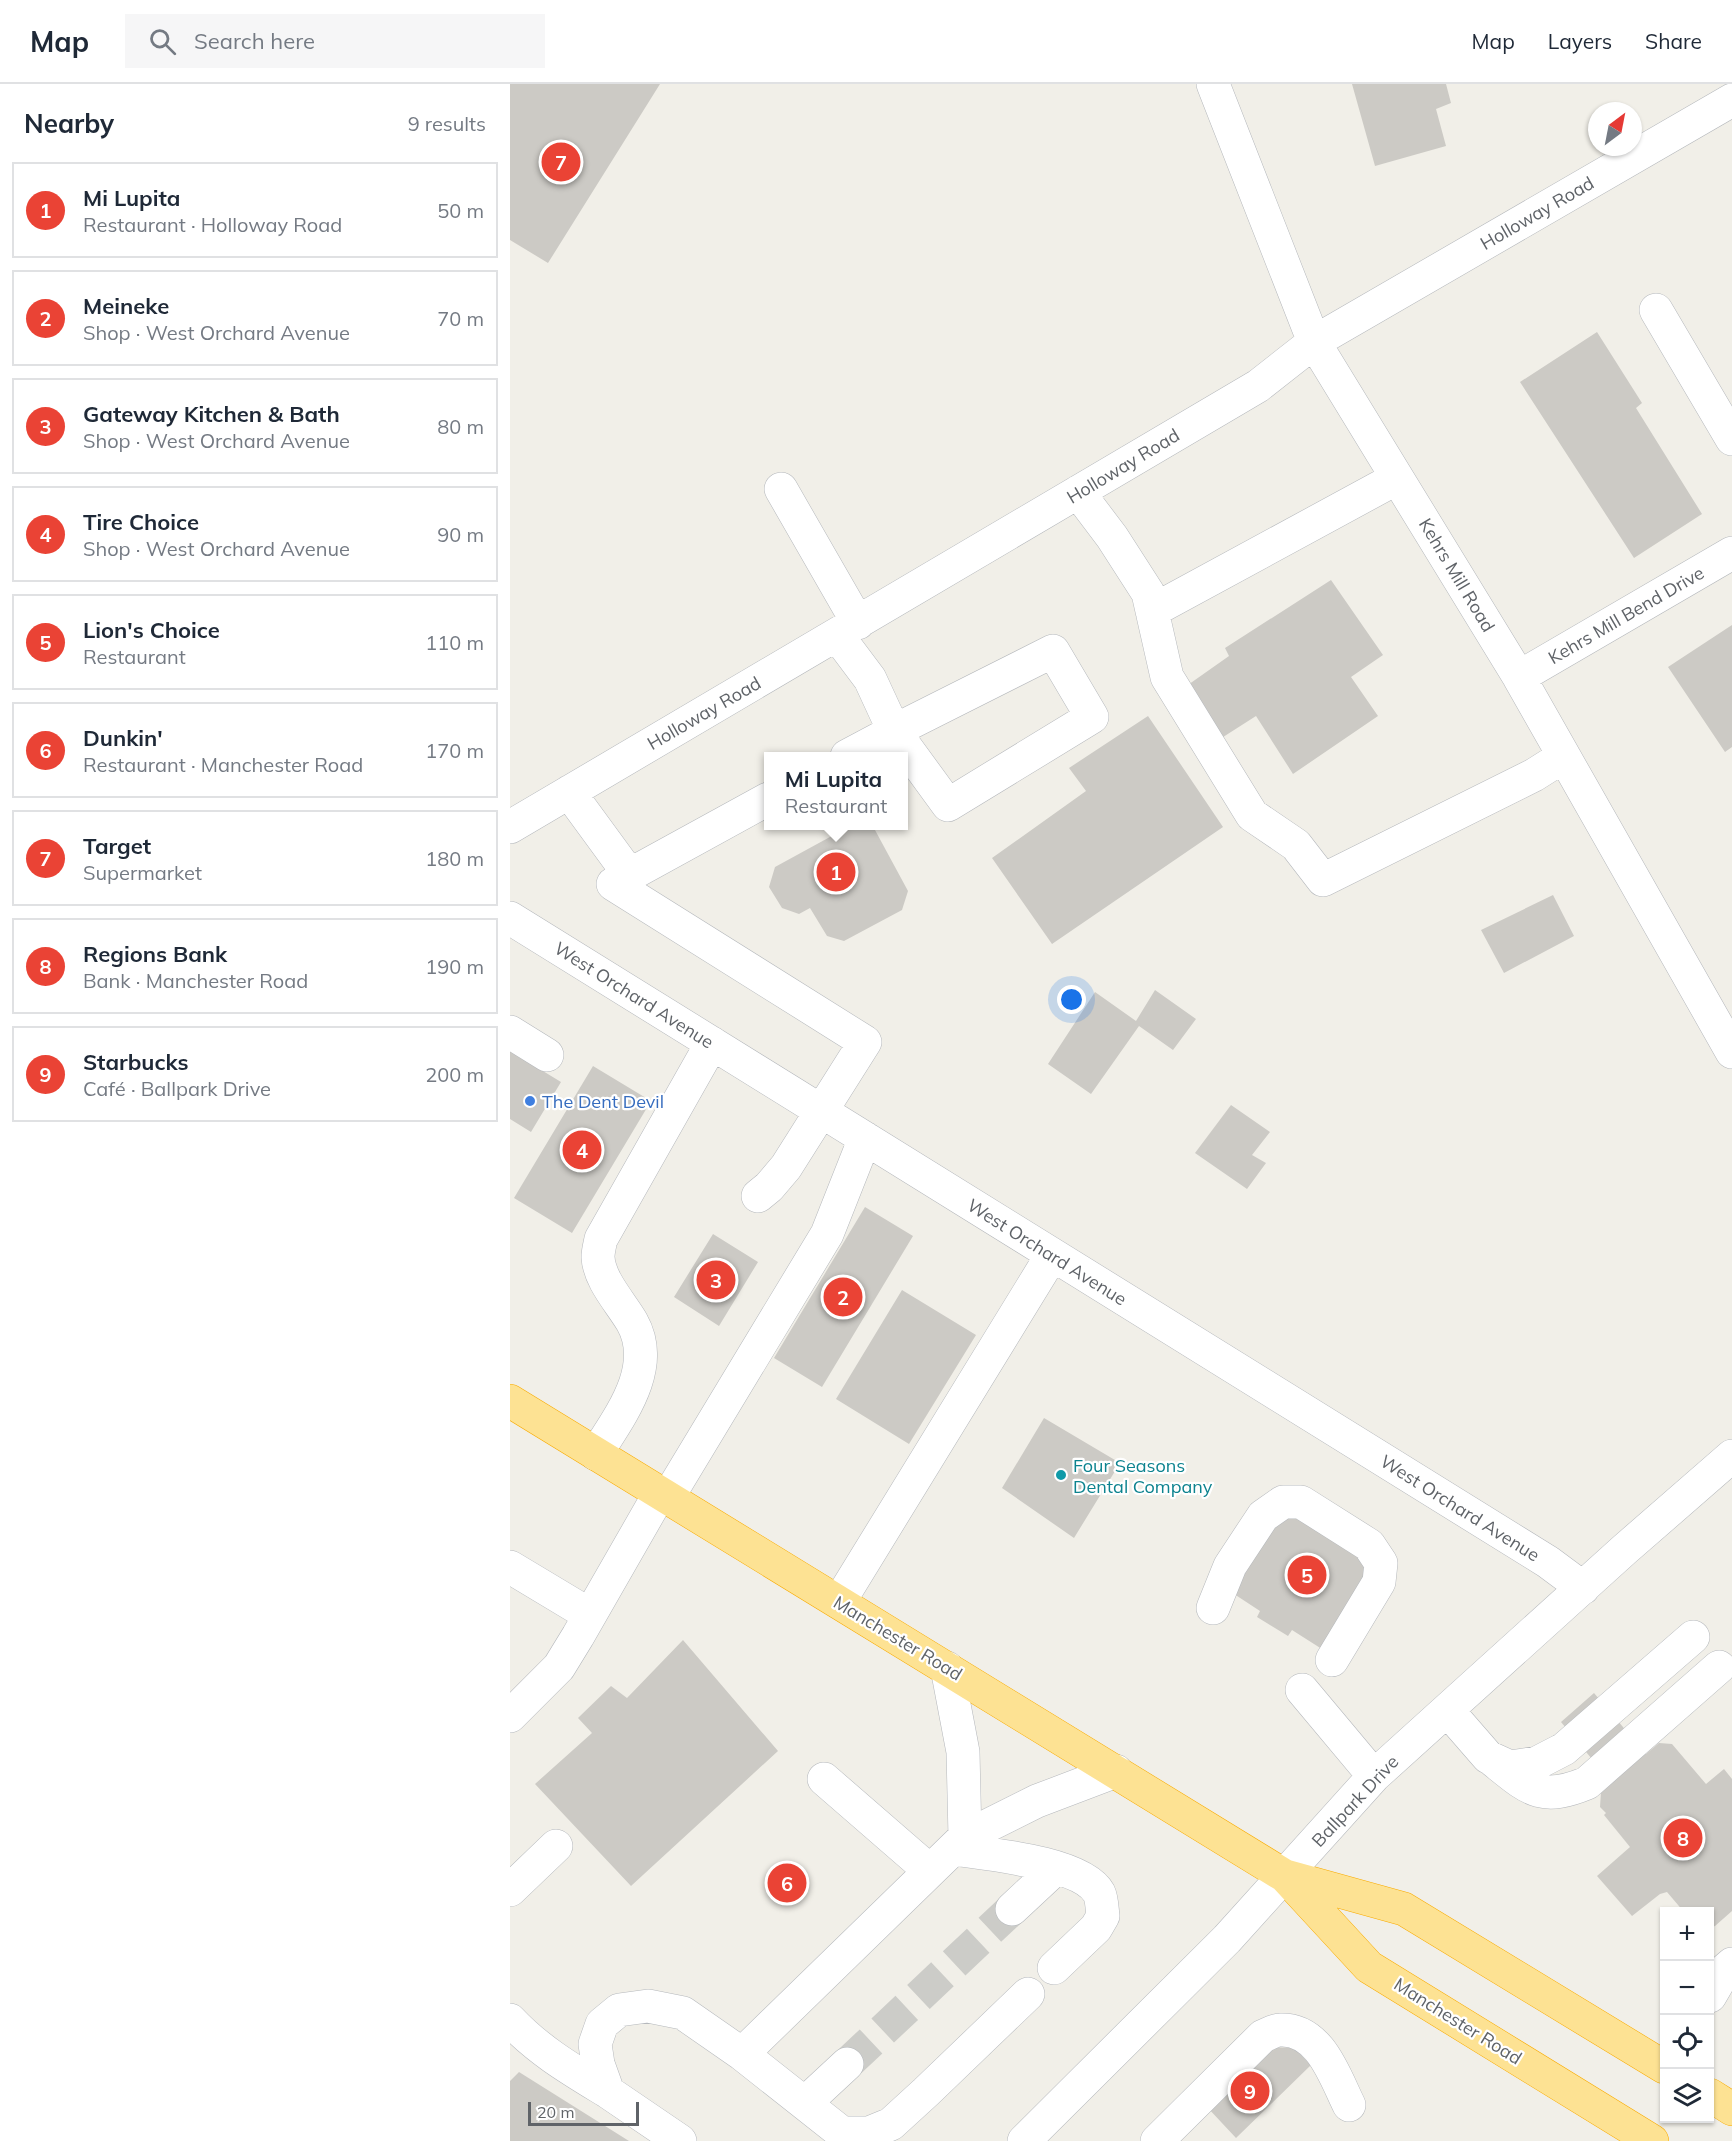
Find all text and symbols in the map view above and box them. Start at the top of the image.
search box [125,14,545,68]
text: Map [30,24,89,59]
icon: search [146,25,179,58]
text: Search here [194,27,315,55]
text: Map [1472,28,1515,54]
text: Layers [1548,28,1612,54]
text: Share [1645,28,1702,54]
north arrow [1588,102,1642,156]
text: Nearby [24,107,114,140]
text: 9 results [408,111,486,136]
pin: 7 [542,140,580,184]
street label: Holloway Road [1476,171,1598,255]
text: Mi Lupita [83,184,180,212]
text: 1 [40,198,52,223]
text: 50 m [437,198,484,223]
text: Restaurant · Holloway Road [83,212,342,237]
text: Meineke [83,292,169,320]
text: 2 [40,306,52,331]
text: 70 m [437,306,484,331]
text: Shop · West Orchard Avenue [83,320,350,345]
text: Gateway Kitchen & Bath [83,400,340,428]
text: 3 [40,414,52,439]
text: 80 m [437,414,484,439]
street label: Holloway Road [1062,423,1184,509]
text: Shop · West Orchard Avenue [83,428,350,453]
text: Tire Choice [83,508,199,536]
street label: Kehrs Mill Road [1414,514,1500,636]
text: 4 [40,522,52,547]
text: 90 m [437,522,484,547]
text: Shop · West Orchard Avenue [83,536,350,561]
street label: Kehrs Mill Bend Drive [1544,561,1708,669]
text: Lion's Choice [83,616,220,644]
text: 5 [40,630,52,655]
text: 110 m [425,630,484,655]
text: Restaurant [83,644,186,669]
street label: Holloway Road [643,671,765,755]
text: Dunkin' [83,724,163,752]
text: 6 [40,738,52,763]
text: 170 m [425,738,484,763]
text: Restaurant · Manchester Road [83,752,363,777]
popup [764,752,908,830]
text: Mi Lupita [785,765,882,793]
text: Restaurant [785,793,887,818]
text: Target [83,832,151,860]
text: 7 [40,846,52,871]
text: 180 m [425,846,484,871]
pin: 1 [816,850,856,894]
text: Supermarket [83,860,202,885]
street label: West Orchard Avenue [550,937,718,1053]
text: Regions Bank [83,940,227,968]
text: 8 [40,954,52,979]
text: 190 m [425,954,484,979]
text: Bank · Manchester Road [83,968,308,993]
your location [1057,985,1086,1014]
text: Starbucks [83,1048,189,1076]
text: 9 [40,1062,52,1087]
text: 200 m [425,1062,484,1087]
text: Café · Ballpark Drive [83,1076,271,1101]
place label: The Dent Devil [542,1090,664,1113]
marker: The Dent Devil [523,1094,537,1108]
pin: 4 [562,1128,602,1172]
street label: West Orchard Avenue [963,1194,1131,1310]
pin: 3 [696,1258,736,1302]
pin: 2 [824,1274,862,1320]
street label: West Orchard Avenue [1376,1450,1544,1566]
place label: Four Seasons Dental Company [1073,1454,1213,1498]
marker: Four Seasons Dental Company [1054,1468,1068,1482]
pin: 5 [1288,1552,1326,1598]
street label: Manchester Road [829,1590,967,1686]
street label: Ballpark Drive [1307,1750,1403,1852]
pin: 8 [1664,1816,1702,1860]
pin: 6 [768,1860,806,1906]
map controls [1660,1907,1714,2123]
button: + [1660,1907,1714,1961]
button: − [1660,1961,1714,2015]
street label: Manchester Road [1390,1972,1526,2070]
button: locate [1660,2015,1714,2069]
pin: 9 [1230,2068,1270,2114]
button: layers [1660,2069,1714,2123]
scale bar [528,2099,639,2126]
text: 20 m [537,2102,574,2122]

